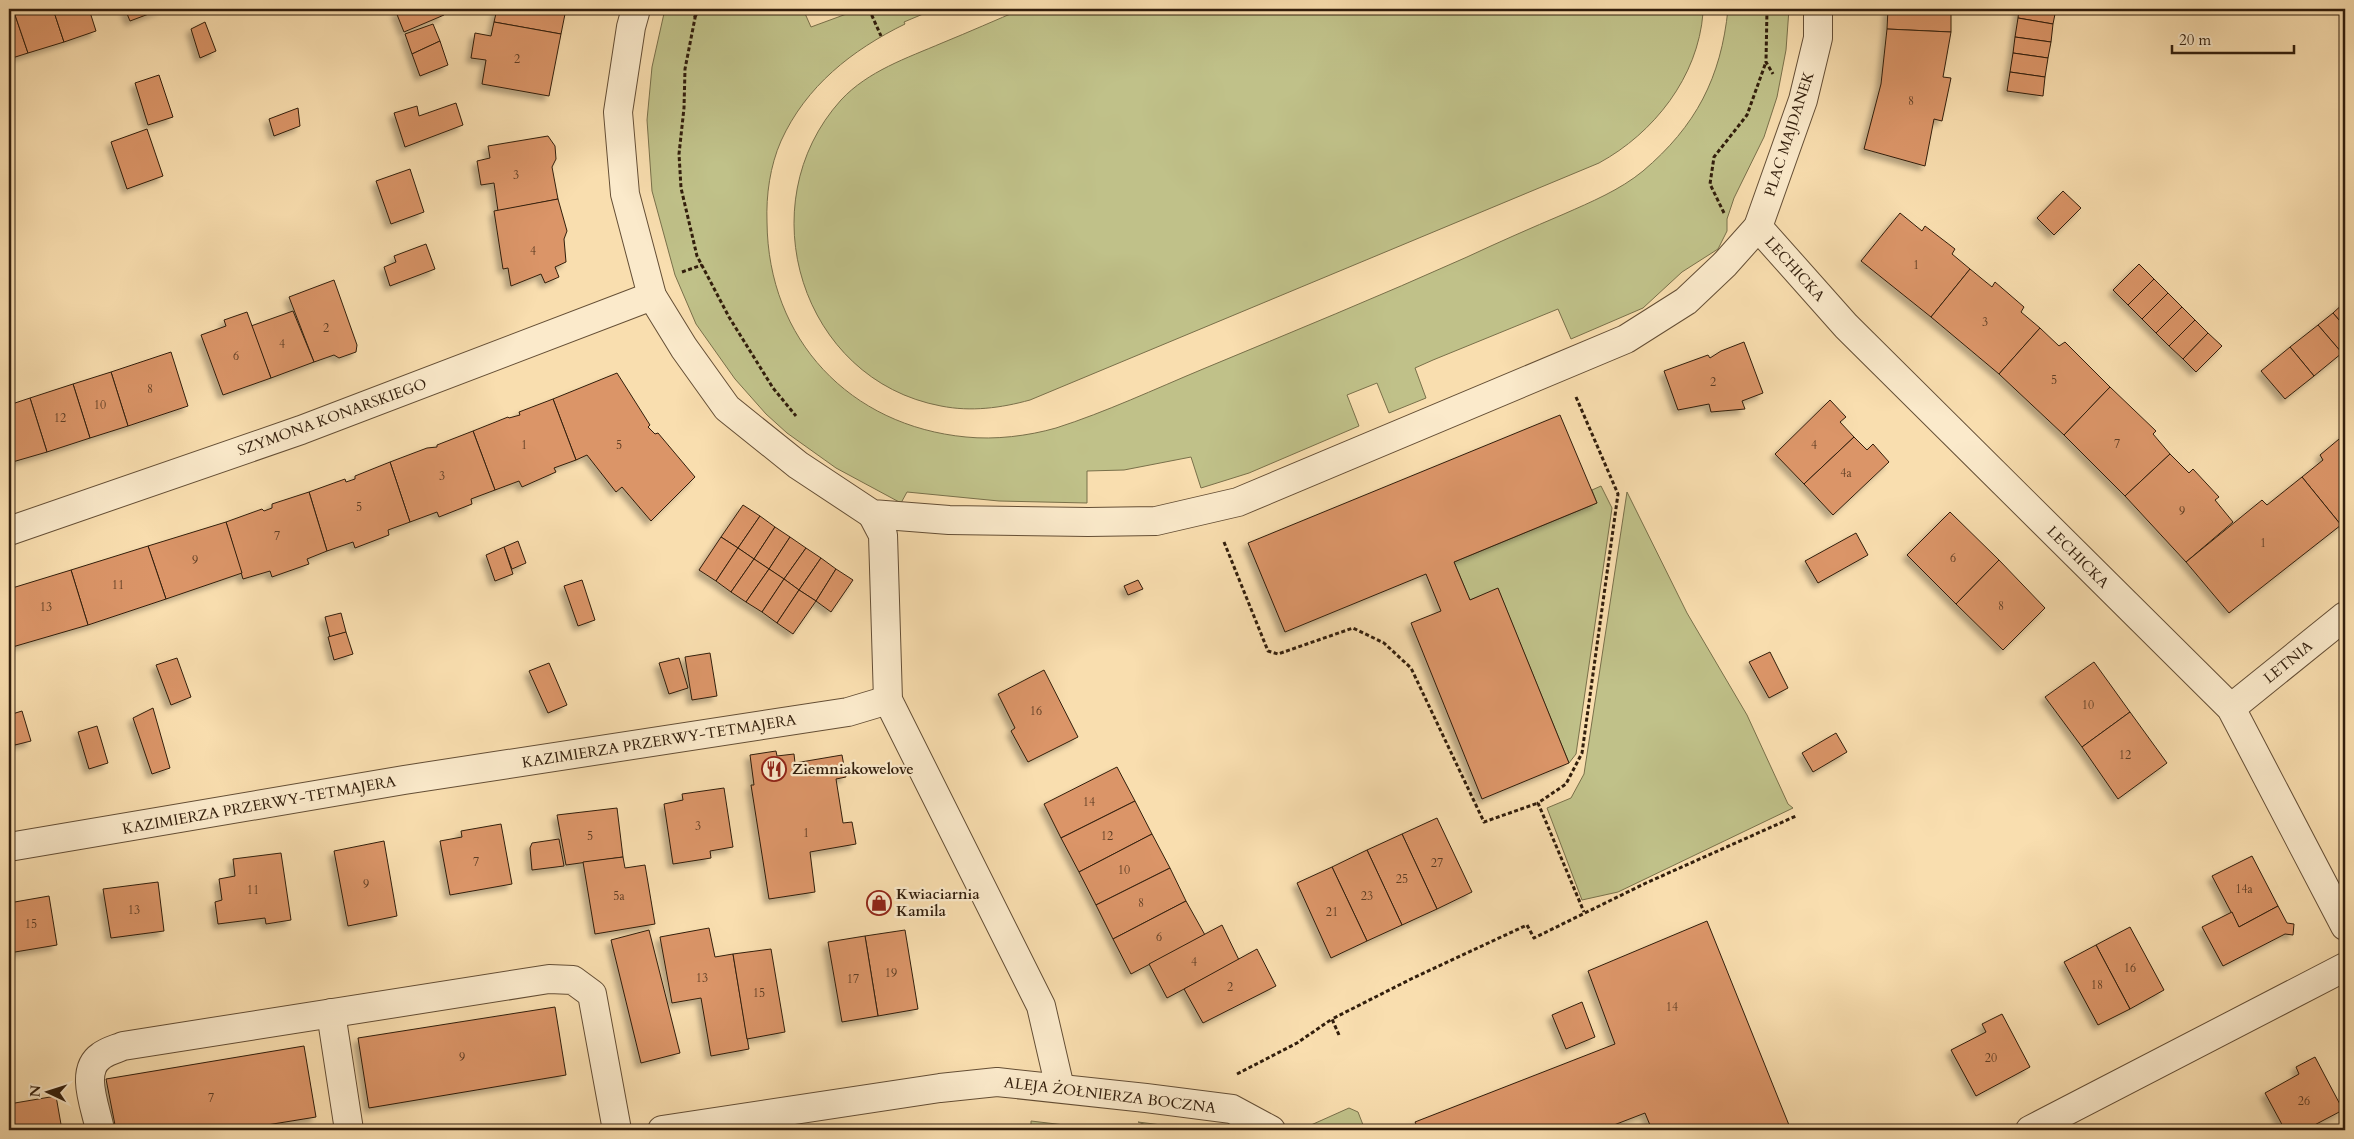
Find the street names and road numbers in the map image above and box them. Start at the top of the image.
street label: PLAC MAJDANEK [1759,68,1819,199]
street label: LECHICKA [1761,232,1830,306]
street label: SZYMONA KONARSKIEGO [235,373,429,461]
street label: LECHICKA [2042,521,2114,593]
street label: LETNIA [2259,636,2317,688]
street label: KAZIMIERZA PRZERWY-TETMAJERA [520,709,798,773]
street label: KAZIMIERZA PRZERWY-TETMAJERA [121,771,398,839]
street label: ALEJA ŻOŁNIERZA BOCZNA [1003,1072,1217,1118]

